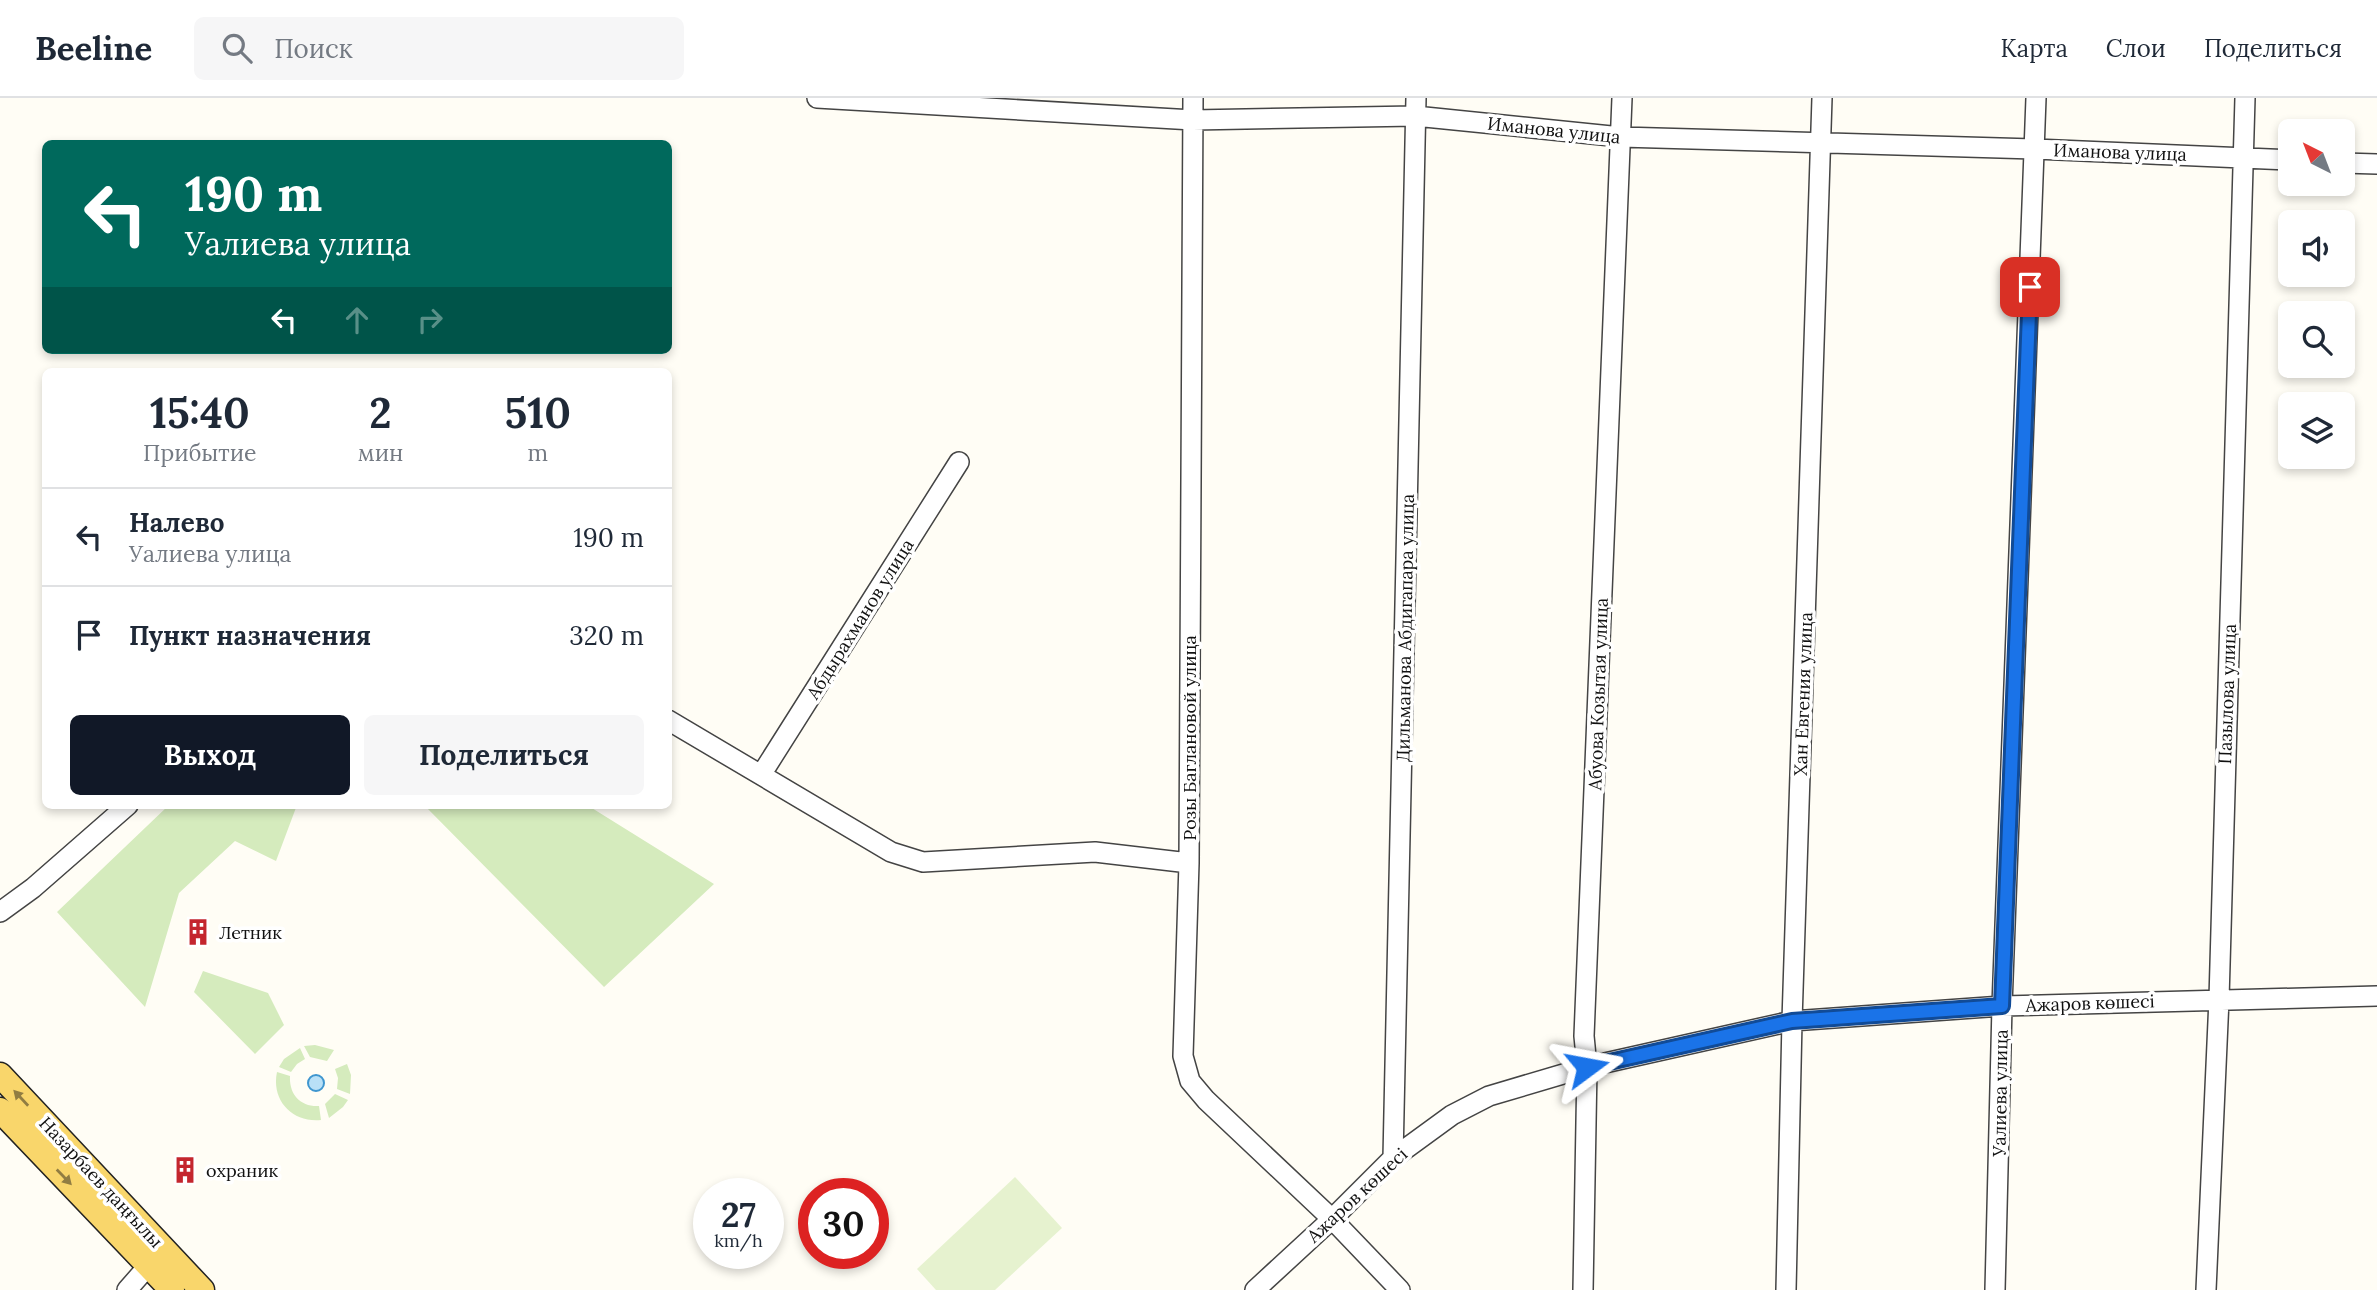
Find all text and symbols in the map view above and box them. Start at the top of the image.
search box [194,17,684,80]
text: Beeline [35,27,152,69]
icon: search [218,29,256,67]
text: Поиск [274,32,353,65]
text: Карта [2000,33,2068,64]
text: Слои [2106,33,2166,64]
text: Поделиться [2204,33,2342,64]
street label: Иманова улица [1486,112,1622,148]
north arrow [2278,119,2356,196]
map controls [2278,119,2355,469]
street label: Иманова улица [2053,138,2187,166]
text: 190 m [185,162,322,224]
icon: left [70,168,161,259]
button: sound [2278,210,2355,287]
text: Уалиева улица [185,223,411,264]
pin [2000,257,2060,317]
icon: arrive [2011,268,2049,306]
icon: left [265,301,303,339]
icon: ahead [338,301,376,339]
icon: right [411,301,449,339]
button: search [2278,301,2355,378]
text: 15:40 [150,386,250,440]
text: 2 [369,386,392,440]
text: 510 [504,386,571,440]
button: layers [2278,392,2355,469]
text: Прибытие [143,438,257,467]
text: мин [358,438,403,467]
text: m [527,438,548,467]
street label: Дильманова Абдигапара улица [1391,494,1419,762]
text: Налево [129,506,225,539]
icon: left [70,518,108,556]
text: 190 m [573,521,644,554]
street label: Абдырахманов улица [801,535,919,704]
text: Уалиева улица [129,539,291,568]
street label: Абуова Козытая улица [1583,597,1613,792]
street label: Хан Евгения улица [1789,612,1817,776]
icon: arrive [70,616,108,654]
text: Пункт назначения [129,619,371,652]
text: 320 m [569,619,644,652]
street label: Пазылова улица [2213,623,2241,765]
street label: Розы Баглановой улица [1178,635,1201,841]
button: Выход [70,715,350,795]
button: Поделиться [364,715,644,795]
building icon: Летник [183,917,213,947]
place label: Летник [219,921,282,944]
street label: Ажаров көшесі [2024,989,2155,1017]
street label: Уалиева улица [1987,1029,2013,1158]
position arrow [1550,1030,1624,1104]
one-way arrow [13,1089,30,1106]
street label: Назарбаев даңғылы [34,1112,168,1252]
street label: Ажаров көшесі [1301,1143,1412,1248]
building icon: охраник [170,1155,200,1185]
place label: охраник [206,1159,279,1182]
one-way arrow [56,1168,72,1185]
speed limit sign: 30 [798,1178,889,1269]
text: 27 [721,1192,756,1237]
text: km/h [714,1229,763,1252]

